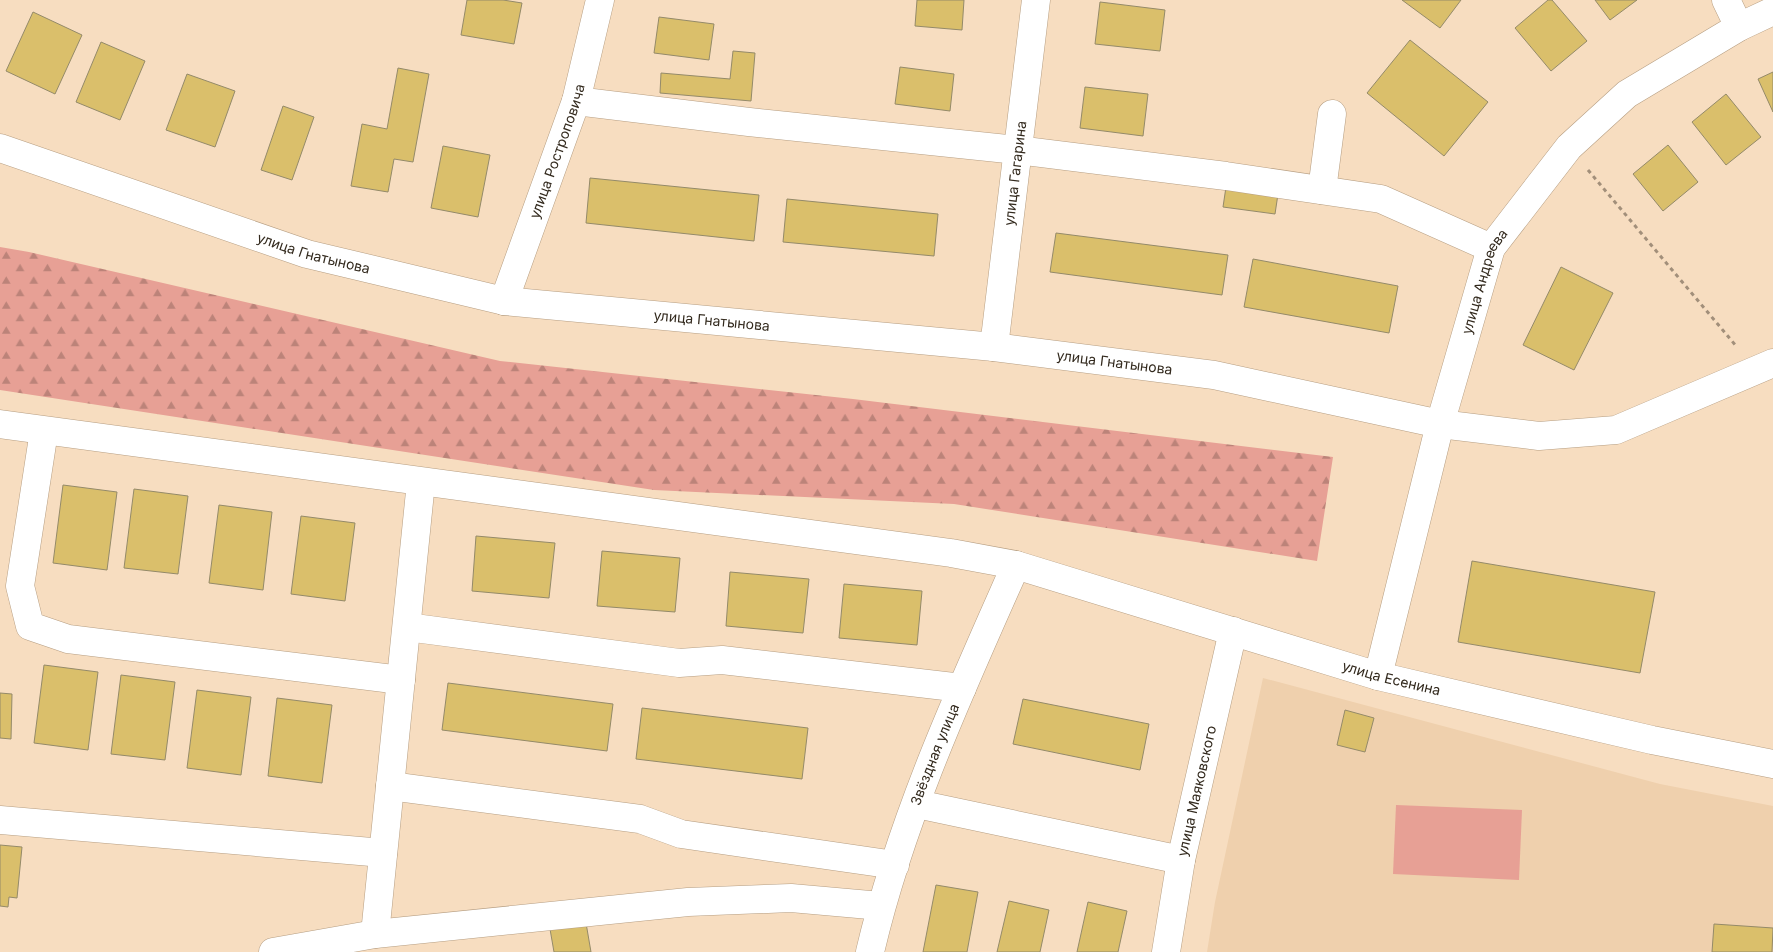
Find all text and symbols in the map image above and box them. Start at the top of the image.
street label: улица Ростроповича [525,82,588,221]
street label: улица Гагарина [1000,120,1029,227]
street label: улица Андреева [1457,225,1511,336]
street label: улица Гнатынова [255,228,372,277]
street label: улица Гнатынова [653,306,771,334]
street label: улица Гнатынова [1056,346,1174,378]
street label: улица Есенина [1340,657,1442,698]
street label: Звёздная улица [906,701,962,808]
street label: улица Маяковского [1173,724,1219,858]

